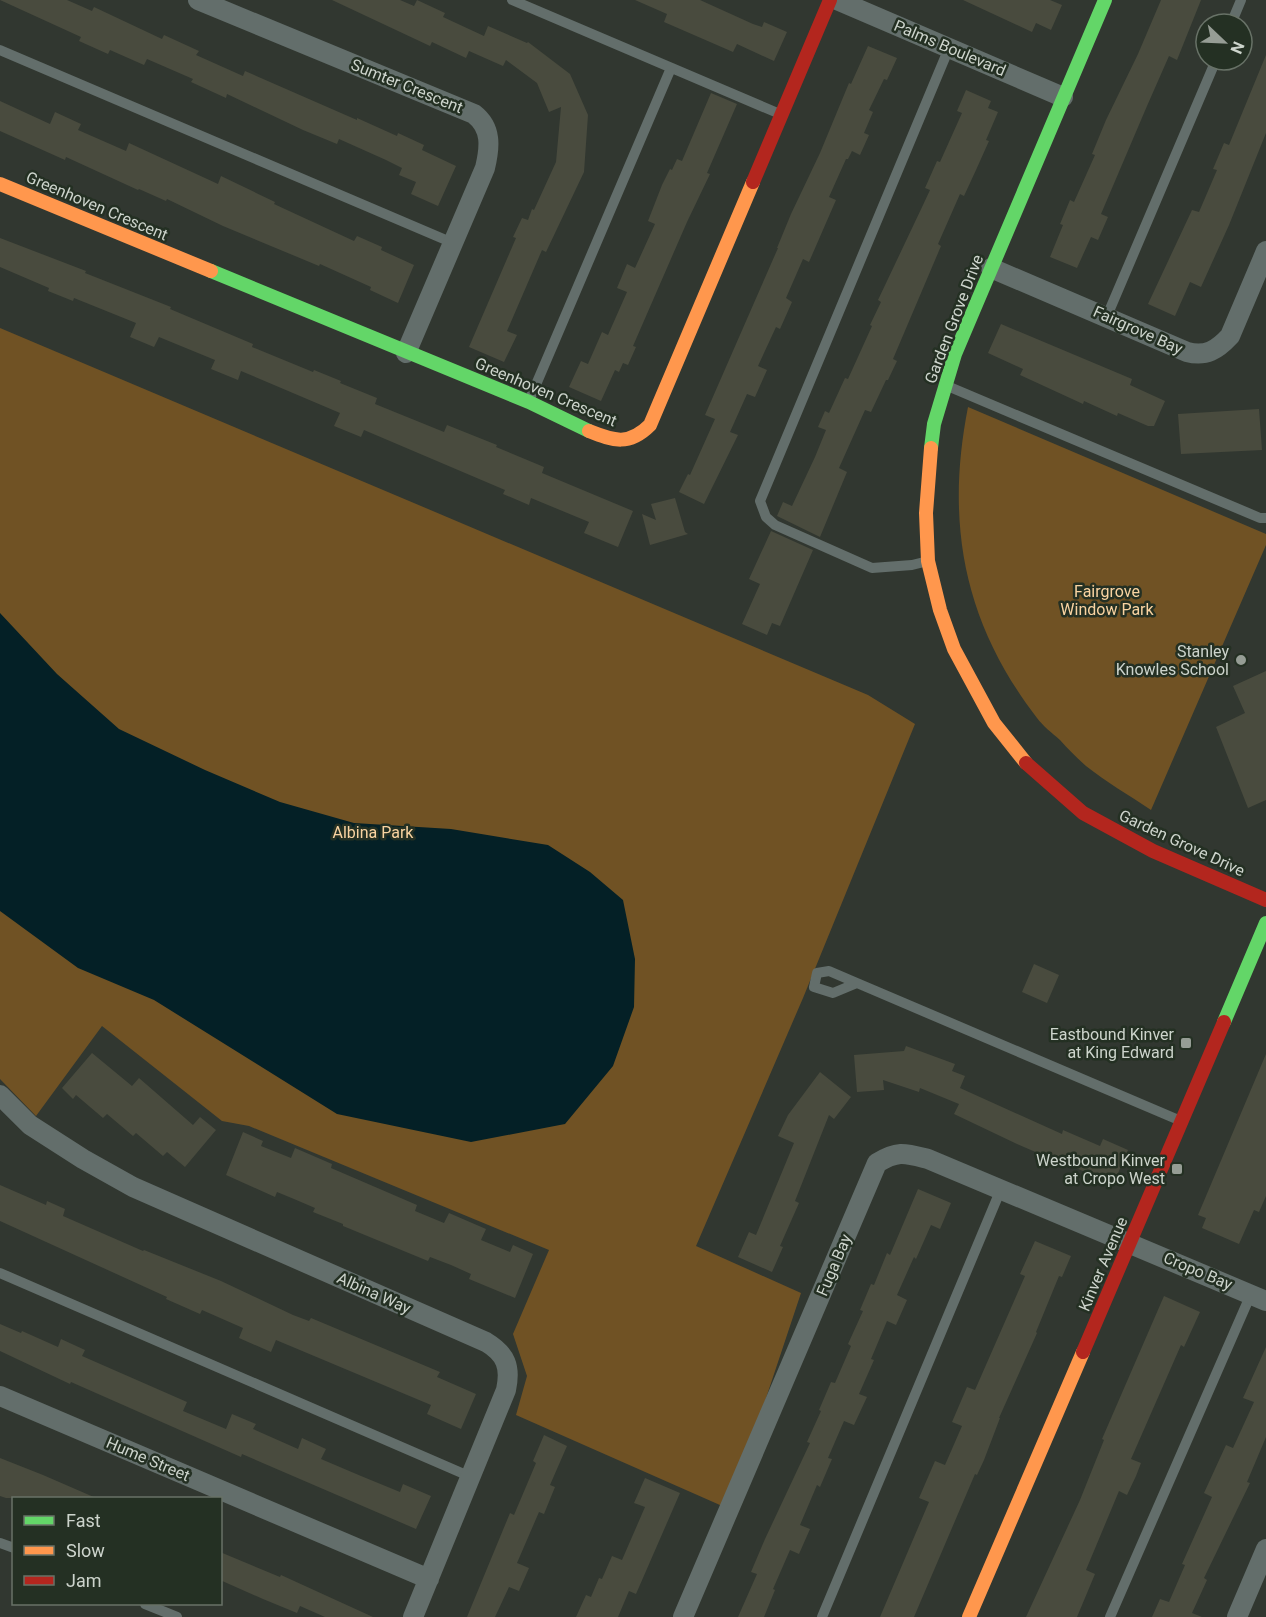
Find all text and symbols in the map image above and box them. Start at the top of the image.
north arrow [1194,12,1254,72]
street label: Palms Boulevard [891,16,1009,80]
text: N [1226,39,1248,57]
street label: Sumter Crescent [348,55,466,117]
street label: Greenhoven Crescent [23,168,171,244]
street label: Garden Grove Drive [921,252,987,386]
street label: Fairgrove Bay [1090,302,1186,358]
street label: Greenhoven Crescent [472,354,620,430]
park label: Fairgrove Window Park [1060,582,1155,619]
place label: Stanley Knowles School [1116,642,1229,679]
marker: Stanley Knowles School [1234,653,1248,667]
street label: Garden Grove Drive [1116,806,1248,880]
park label: Albina Park [333,823,414,842]
place label: Eastbound Kinver at King Edward [1050,1025,1175,1062]
marker: Eastbound Kinver at King Edward [1179,1036,1193,1050]
place label: Westbound Kinver at Cropo West [1036,1151,1166,1188]
marker: Westbound Kinver at Cropo West [1170,1162,1184,1176]
street label: Kinver Avenue [1075,1214,1131,1314]
street label: Fuga Bay [813,1231,856,1299]
street label: Cropo Bay [1161,1248,1236,1294]
street label: Albina Way [334,1268,414,1318]
street label: Hume Street [103,1433,193,1485]
legend [12,1497,222,1605]
text: Fast [66,1510,101,1531]
text: Slow [66,1540,105,1561]
text: Jam [66,1570,102,1591]

